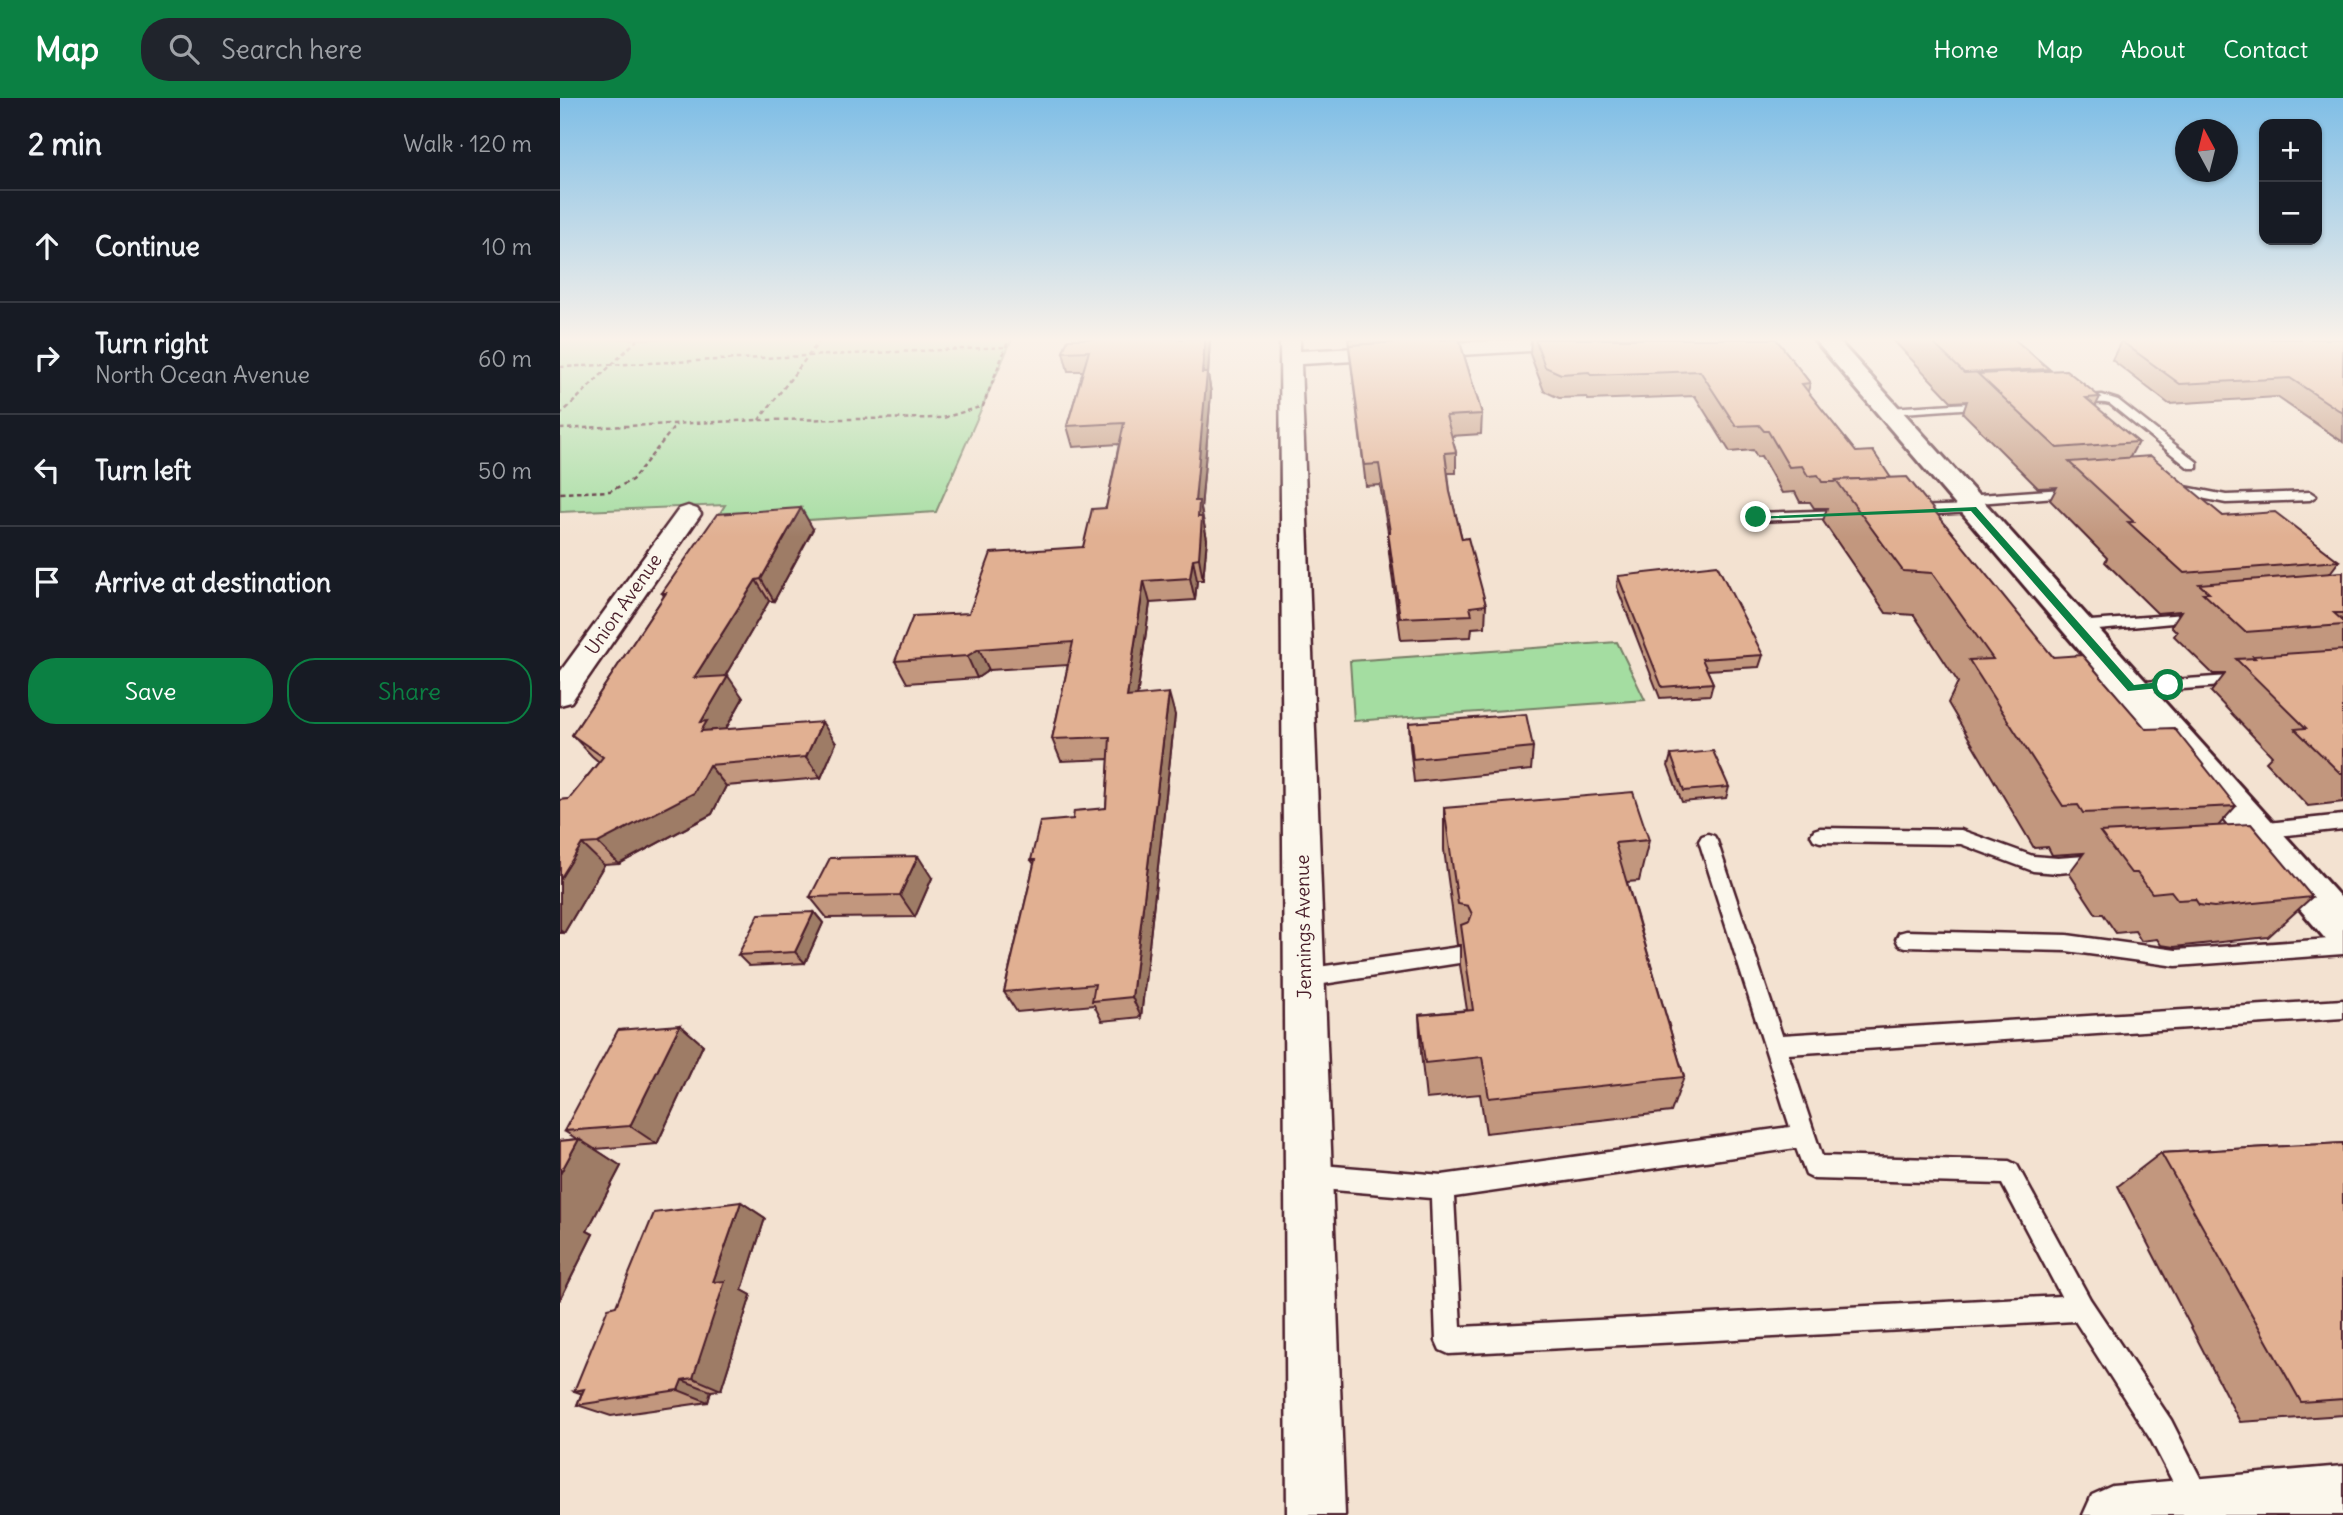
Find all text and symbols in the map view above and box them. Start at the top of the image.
search box [141,18,631,81]
text: Map [35,28,99,70]
icon: search [165,30,203,68]
text: Search here [221,33,362,66]
text: Home [1934,34,1998,64]
text: Map [2036,34,2083,64]
text: About [2121,34,2185,64]
text: Contact [2223,34,2308,64]
north arrow [2175,119,2238,182]
map controls [2259,119,2322,245]
button: + [2259,119,2322,182]
text: 2 min [28,125,102,163]
text: Walk · 120 m [403,129,532,158]
button: − [2259,182,2322,245]
icon: ahead [28,227,66,265]
text: Continue [95,230,200,263]
text: 10 m [482,232,532,261]
text: Turn right [95,327,208,360]
icon: right [28,339,66,377]
text: 60 m [478,344,532,373]
text: North Ocean Avenue [95,360,310,389]
icon: left [28,451,66,489]
text: Turn left [95,454,191,487]
text: 50 m [478,456,532,485]
route end [1740,501,1771,532]
street label: Union Avenue [579,549,667,659]
icon: arrive [28,563,66,601]
text: Arrive at destination [95,566,331,599]
button: Save [28,658,273,724]
button: Share [287,658,532,724]
route start [2152,669,2183,700]
street label: Jennings Avenue [1290,854,1316,1000]

